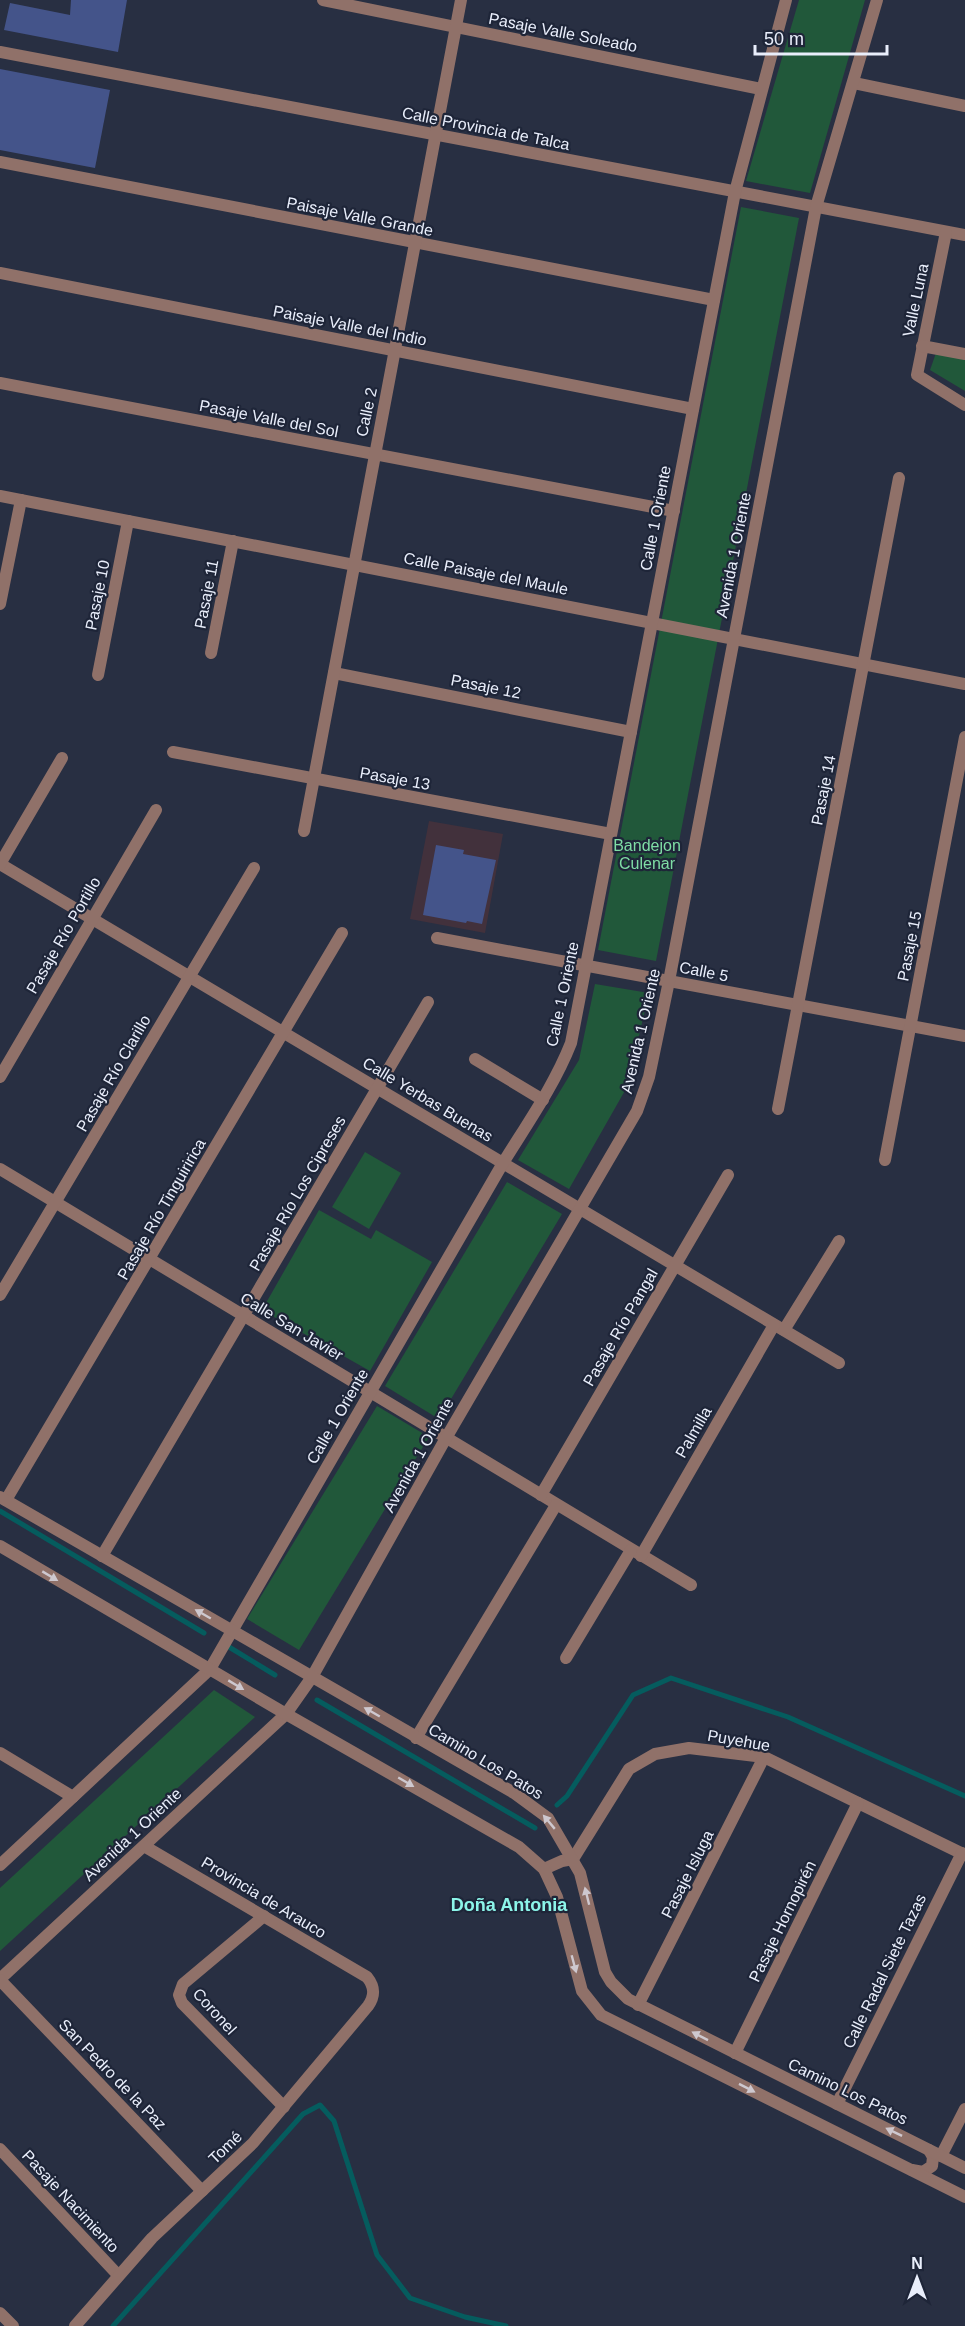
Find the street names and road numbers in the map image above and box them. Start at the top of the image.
street label: Pasaje Valle Soleado [487,10,639,55]
street label: Calle Provincia de Talca [401,104,571,153]
street label: Paisaje Valle Grande [285,194,435,239]
street label: Valle Luna [899,262,932,338]
street label: Paisaje Valle del Indio [272,302,428,349]
street label: Calle 2 [353,386,380,438]
street label: Pasaje Valle del Sol [198,397,340,440]
street label: Calle 1 Oriente [637,464,674,572]
street label: Avenida 1 Oriente [713,491,754,619]
street label: Calle Paisaje del Maule [402,549,570,598]
street label: Pasaje 10 [82,558,113,632]
street label: Pasaje 11 [191,558,222,630]
street label: Pasaje 12 [449,671,523,702]
street label: Pasaje 14 [808,753,839,827]
street label: Pasaje 13 [358,764,432,793]
street label: Pasaje Río Portillo [23,874,104,996]
street label: Pasaje 15 [894,909,925,983]
street label: Calle 1 Oriente [543,940,582,1048]
street label: Calle 5 [678,958,730,985]
street label: Avenida 1 Oriente [618,967,663,1095]
street label: Pasaje Río Clarillo [73,1012,154,1134]
street label: Calle Yerbas Buenas [360,1054,496,1145]
street label: Pasaje Río Los Cipreses [246,1113,349,1274]
street label: Pasaje Río Tinguiririca [114,1136,209,1283]
street label: Pasaje Río Pangal [580,1266,661,1389]
street label: Calle San Javier [237,1289,347,1364]
street label: Calle 1 Oriente [303,1366,372,1467]
street label: Avenida 1 Oriente [380,1395,457,1515]
street label: Palmilla [672,1404,715,1461]
street label: Camino Los Patos [425,1720,546,1802]
street label: Puyehue [706,1727,772,1754]
street label: Avenida 1 Oriente [80,1785,185,1884]
street label: Pasaje Isluga [658,1827,717,1921]
street label: Provincia de Arauco [198,1853,329,1941]
street label: Pasaje Hornopirén [746,1858,819,1985]
street label: Calle Radal Siete Tazas [840,1891,929,2051]
street label: Coronel [190,1985,240,2038]
street label: San Pedro de la Paz [56,2016,170,2133]
street label: Camino Los Patos [785,2055,910,2128]
street label: Tomé [205,2128,245,2167]
street label: Pasaje Nacimiento [19,2147,122,2256]

